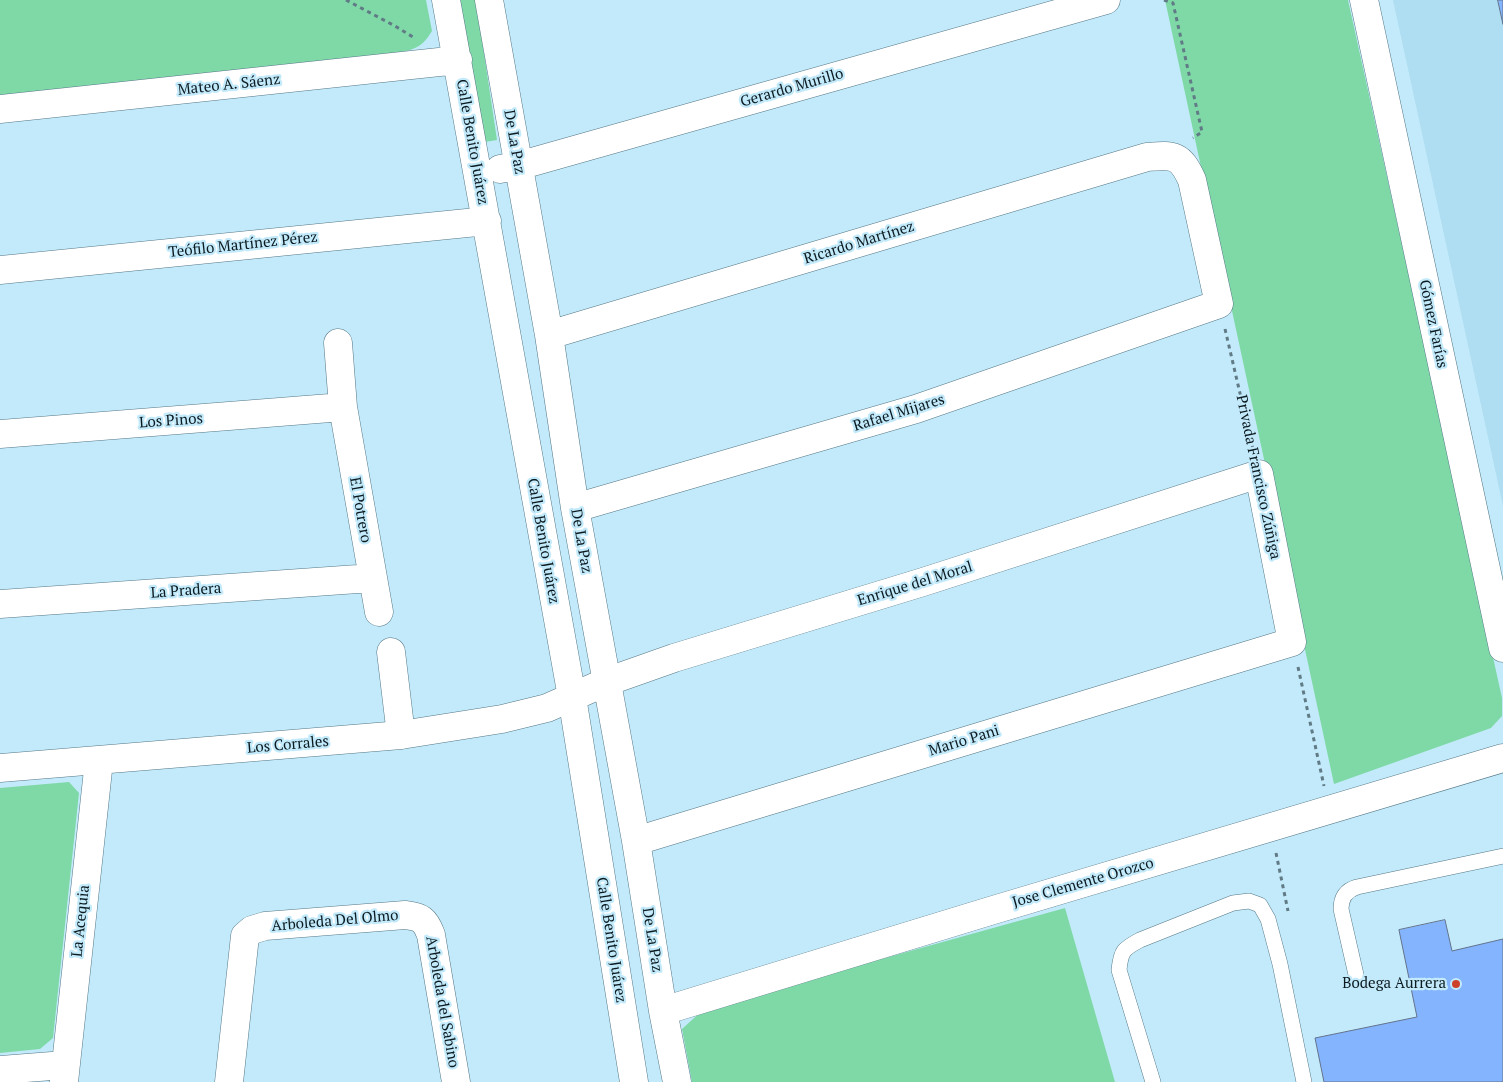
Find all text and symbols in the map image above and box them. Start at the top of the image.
street label: Gerardo Murillo [738,65,846,111]
street label: Mateo A. Sáenz [177,71,281,99]
street label: Calle Benito Juárez [452,78,492,206]
street label: De La Paz [499,108,529,176]
street label: Ricardo Martínez [802,218,916,268]
street label: Teófilo Martínez Pérez [168,228,318,262]
street label: Gómez Farías [1415,278,1451,370]
street label: Rafael Mijares [851,391,947,435]
street label: Privada Francisco Zúñiga [1232,393,1284,561]
street label: Los Pinos [139,410,203,432]
street label: El Potrero [345,476,375,544]
street label: Calle Benito Juárez [523,477,563,605]
street label: De La Paz [566,507,596,575]
street label: Enrique del Moral [855,558,975,610]
street label: La Pradera [150,580,222,602]
street label: Mario Pani [927,722,1001,760]
street label: Los Corrales [246,732,330,758]
street label: Jose Clemente Orozco [1010,854,1156,912]
street label: Calle Benito Juárez [592,876,630,1004]
street label: La Acequia [68,884,94,958]
street label: Arboleda Del Olmo [271,906,399,936]
street label: De La Paz [638,906,666,974]
street label: Arboleda del Sabino [422,935,462,1069]
place label: Bodega Aurrera [1342,975,1446,993]
marker: Bodega Aurrera [1450,978,1462,990]

